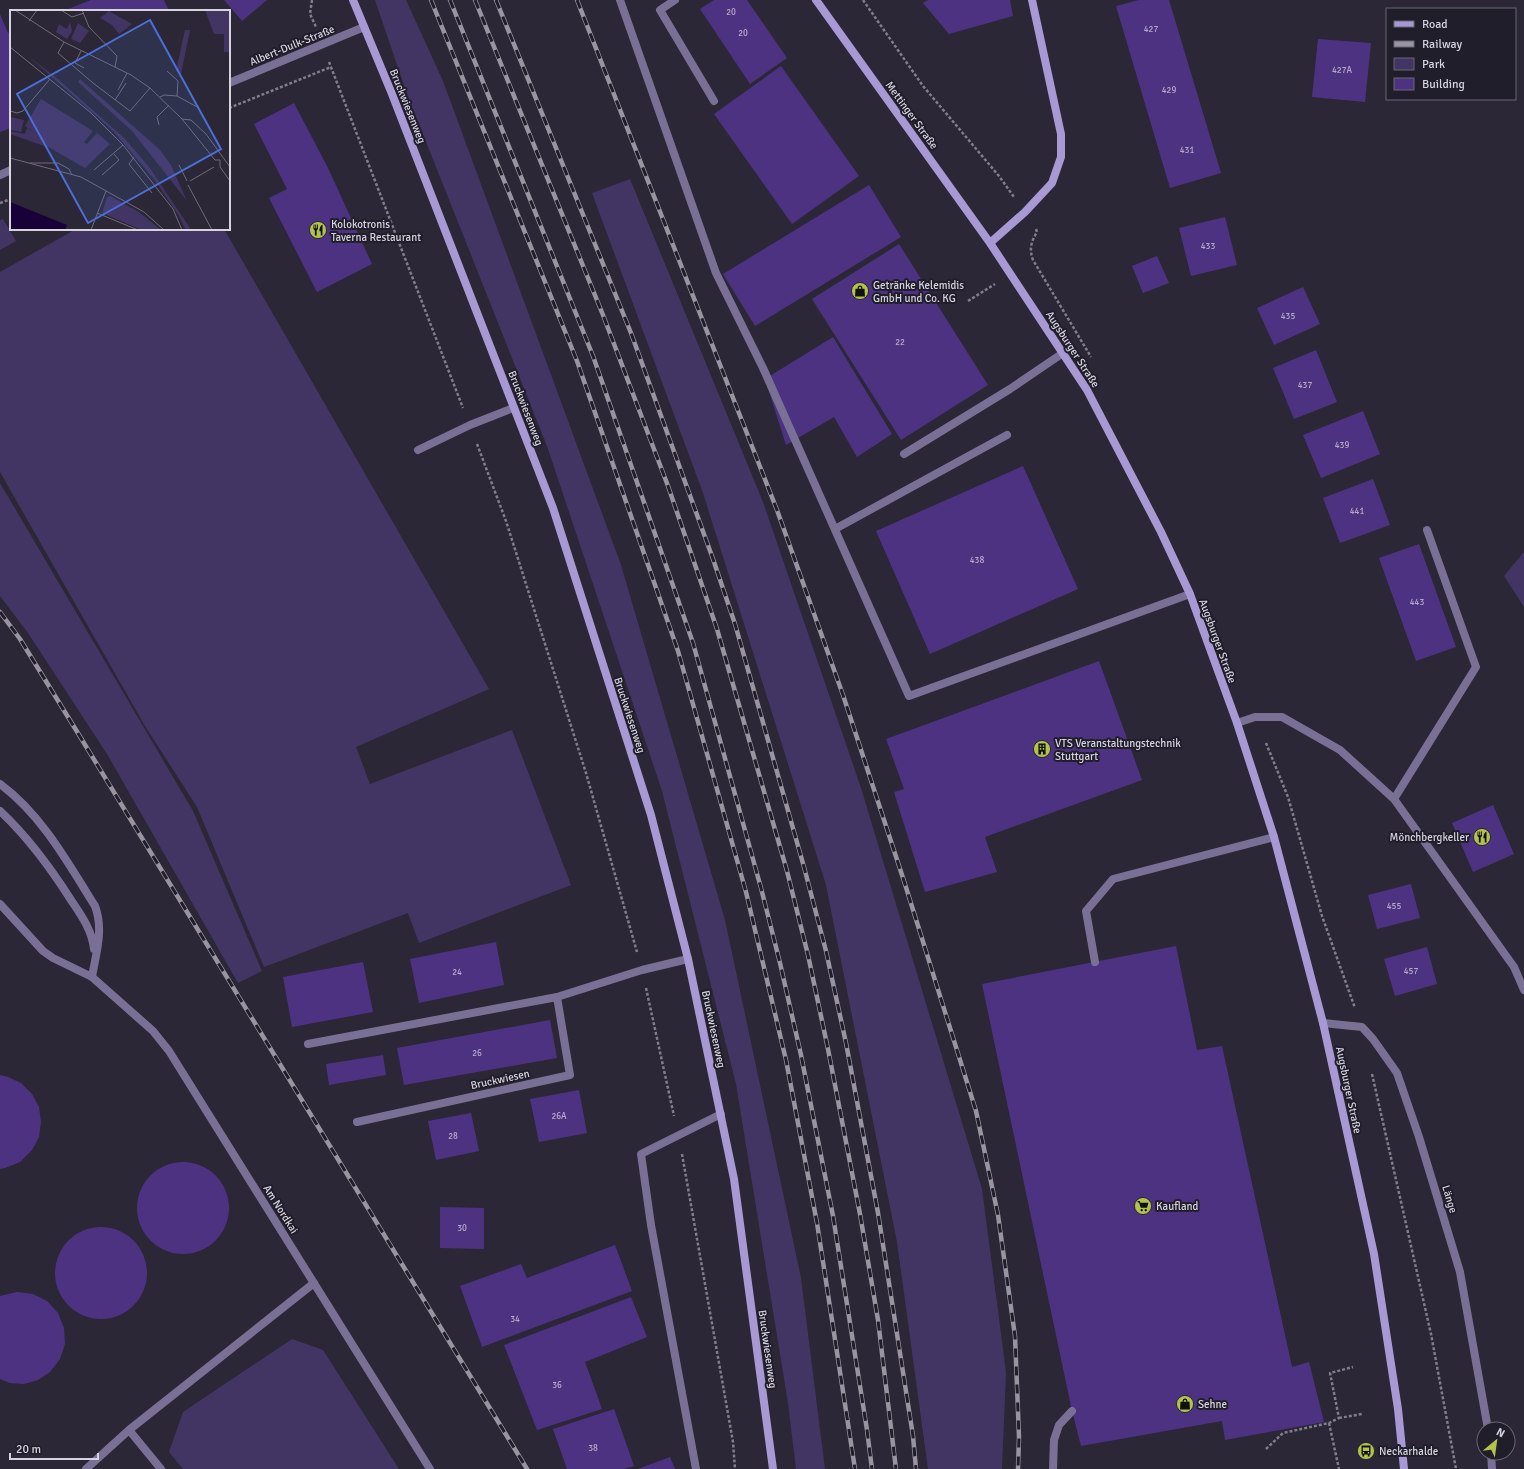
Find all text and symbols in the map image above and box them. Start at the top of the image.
house number: 20 [726,7,736,18]
legend [1386,8,1516,100]
inset map [10,10,230,230]
text: Road [1422,17,1448,32]
street label: Albert-Dulk-Straße [248,22,337,68]
house number: 427 [1144,24,1158,35]
house number: 20 [738,28,748,39]
text: Railway [1422,37,1462,52]
text: Park [1422,57,1445,72]
house number: 427A [1332,65,1353,76]
street label: Bruckwiesenweg [387,67,428,145]
text: Building [1422,77,1465,92]
street label: Mettinger Straße [883,79,941,152]
house number: 429 [1162,85,1176,96]
house number: 431 [1180,145,1194,156]
place label: Kolokotronis Taverna Restaurant [331,218,421,244]
restaurant icon: Kolokotronis Taverna Restaurant [308,220,328,240]
house number: 433 [1201,241,1215,252]
place label: Getränke Kelemidis GmbH und Co. KG [873,279,964,305]
shop icon: Getränke Kelemidis GmbH und Co. KG [850,281,870,301]
street label: Augsburger Straße [1043,309,1102,390]
house number: 435 [1281,311,1295,322]
house number: 22 [895,337,905,348]
street label: Bruckwiesenweg [505,369,546,448]
house number: 437 [1298,380,1312,391]
house number: 439 [1335,440,1349,451]
house number: 441 [1350,506,1364,517]
house number: 438 [970,555,984,566]
street label: Augsburger Straße [1196,597,1239,685]
house number: 443 [1410,597,1424,608]
street label: Bruckwiesenweg [611,676,648,755]
place label: VTS Veranstaltungstechnik Stuttgart [1055,737,1181,763]
building icon: VTS Veranstaltungstechnik Stuttgart [1032,739,1052,759]
restaurant icon: Mönchbergkeller [1472,827,1492,847]
place label: Mönchbergkeller [1390,831,1469,844]
house number: 455 [1387,901,1401,912]
house number: 457 [1404,966,1418,977]
house number: 24 [452,967,462,978]
street label: Bruckwiesenweg [699,989,728,1069]
street label: Augsburger Straße [1333,1045,1364,1135]
house number: 26 [472,1048,482,1059]
street label: Bruckwiesen [469,1067,531,1092]
house number: 26A [551,1111,567,1122]
house number: 28 [448,1131,458,1142]
street label: Am Nordkai [260,1183,301,1236]
street label: Länge [1439,1184,1460,1215]
supermarket icon: Kaufland [1133,1196,1153,1216]
place label: Kaufland [1156,1200,1199,1213]
house number: 30 [457,1223,467,1234]
street label: Bruckwiesenweg [756,1309,779,1389]
house number: 34 [510,1314,520,1325]
house number: 36 [552,1380,562,1391]
shop icon: Sehne [1175,1394,1195,1414]
place label: Sehne [1198,1398,1227,1411]
north arrow [1476,1421,1516,1461]
text: N [1494,1425,1507,1440]
scale bar [10,1435,98,1461]
bus stop icon: Neckarhalde [1356,1441,1376,1461]
text: 20 m [16,1442,41,1457]
house number: 38 [588,1443,598,1454]
place label: Neckarhalde [1379,1445,1438,1458]

